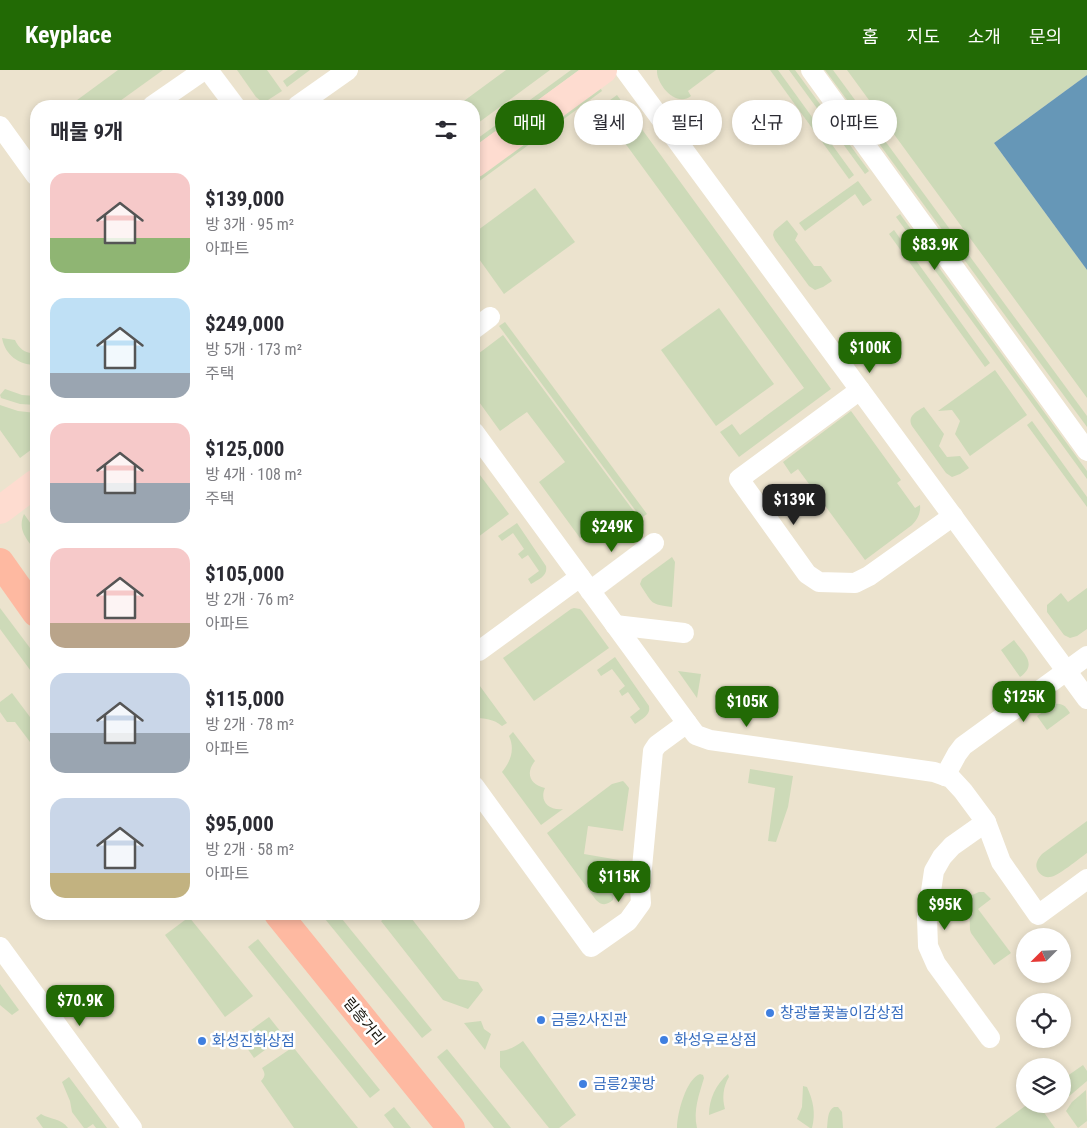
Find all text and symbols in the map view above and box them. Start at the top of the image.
text: Keyplace [25,21,112,49]
text: 홈 [862,26,879,47]
text: 지도 [907,26,940,47]
text: 소개 [968,26,1001,47]
text: 문의 [1029,26,1062,47]
chip: 매매 [495,100,564,145]
chip: 월세 [574,100,643,145]
chip: 필터 [653,100,722,145]
chip: 신규 [732,100,802,145]
chip: 아파트 [812,100,897,145]
icon: filters [432,116,460,144]
text: 매물 9개 [50,120,123,144]
text: $139,000 [205,187,284,211]
icon: home [90,193,150,253]
text: 방 3개 · 95 m² [205,215,294,234]
pin: $83.9K [894,228,976,271]
text: $83.9K [912,235,958,254]
text: 아파트 [205,239,249,258]
text: $249,000 [205,312,284,336]
icon: home [90,318,150,378]
pin: $100K [835,332,905,374]
text: $100K [849,338,891,357]
text: 방 5개 · 173 m² [205,340,302,359]
text: 주택 [205,364,234,383]
text: $125,000 [205,437,284,461]
icon: home [90,443,150,503]
text: 방 4개 · 108 m² [205,465,302,484]
pin: $139K [759,484,829,526]
text: 주택 [205,489,234,508]
text: $139K [773,490,815,509]
pin: $249K [577,510,647,553]
text: $249K [591,517,633,536]
text: $105,000 [205,562,284,586]
icon: home [90,568,150,628]
text: 방 2개 · 76 m² [205,590,294,609]
text: 아파트 [205,614,249,633]
pin: $125K [989,680,1059,723]
pin: $105K [712,686,782,728]
text: $115,000 [205,687,284,711]
text: $125K [1003,687,1045,706]
text: $105K [726,692,768,711]
icon: home [90,693,150,753]
text: 방 2개 · 78 m² [205,715,294,734]
text: 아파트 [205,739,249,758]
text: $95,000 [205,812,274,836]
icon: home [90,818,150,878]
text: 방 2개 · 58 m² [205,840,294,859]
pin: $115K [584,860,654,903]
text: 아파트 [205,864,249,883]
text: $115K [598,867,640,886]
pin: $95K [915,888,975,931]
text: $95K [928,895,962,914]
north arrow [1016,928,1071,982]
map controls [1016,928,1071,1113]
pin: $70.9K [39,984,121,1027]
text: $70.9K [57,991,103,1010]
button: locate [1016,993,1071,1048]
street label: 림흥거리 [340,994,388,1048]
place label: 창광불꽃놀이감상점 [780,1004,904,1022]
marker: 창광불꽃놀이감상점 [764,1007,776,1019]
place label: 금릉2사진관 [551,1011,628,1029]
marker: 금릉2사진관 [535,1014,547,1026]
place label: 화성우로상점 [674,1031,757,1049]
place label: 화성진화상점 [212,1032,295,1050]
marker: 화성우로상점 [658,1034,670,1046]
marker: 화성진화상점 [196,1035,208,1047]
button: layers [1016,1058,1071,1113]
place label: 금릉2꽃방 [593,1075,656,1093]
marker: 금릉2꽃방 [577,1078,589,1090]

